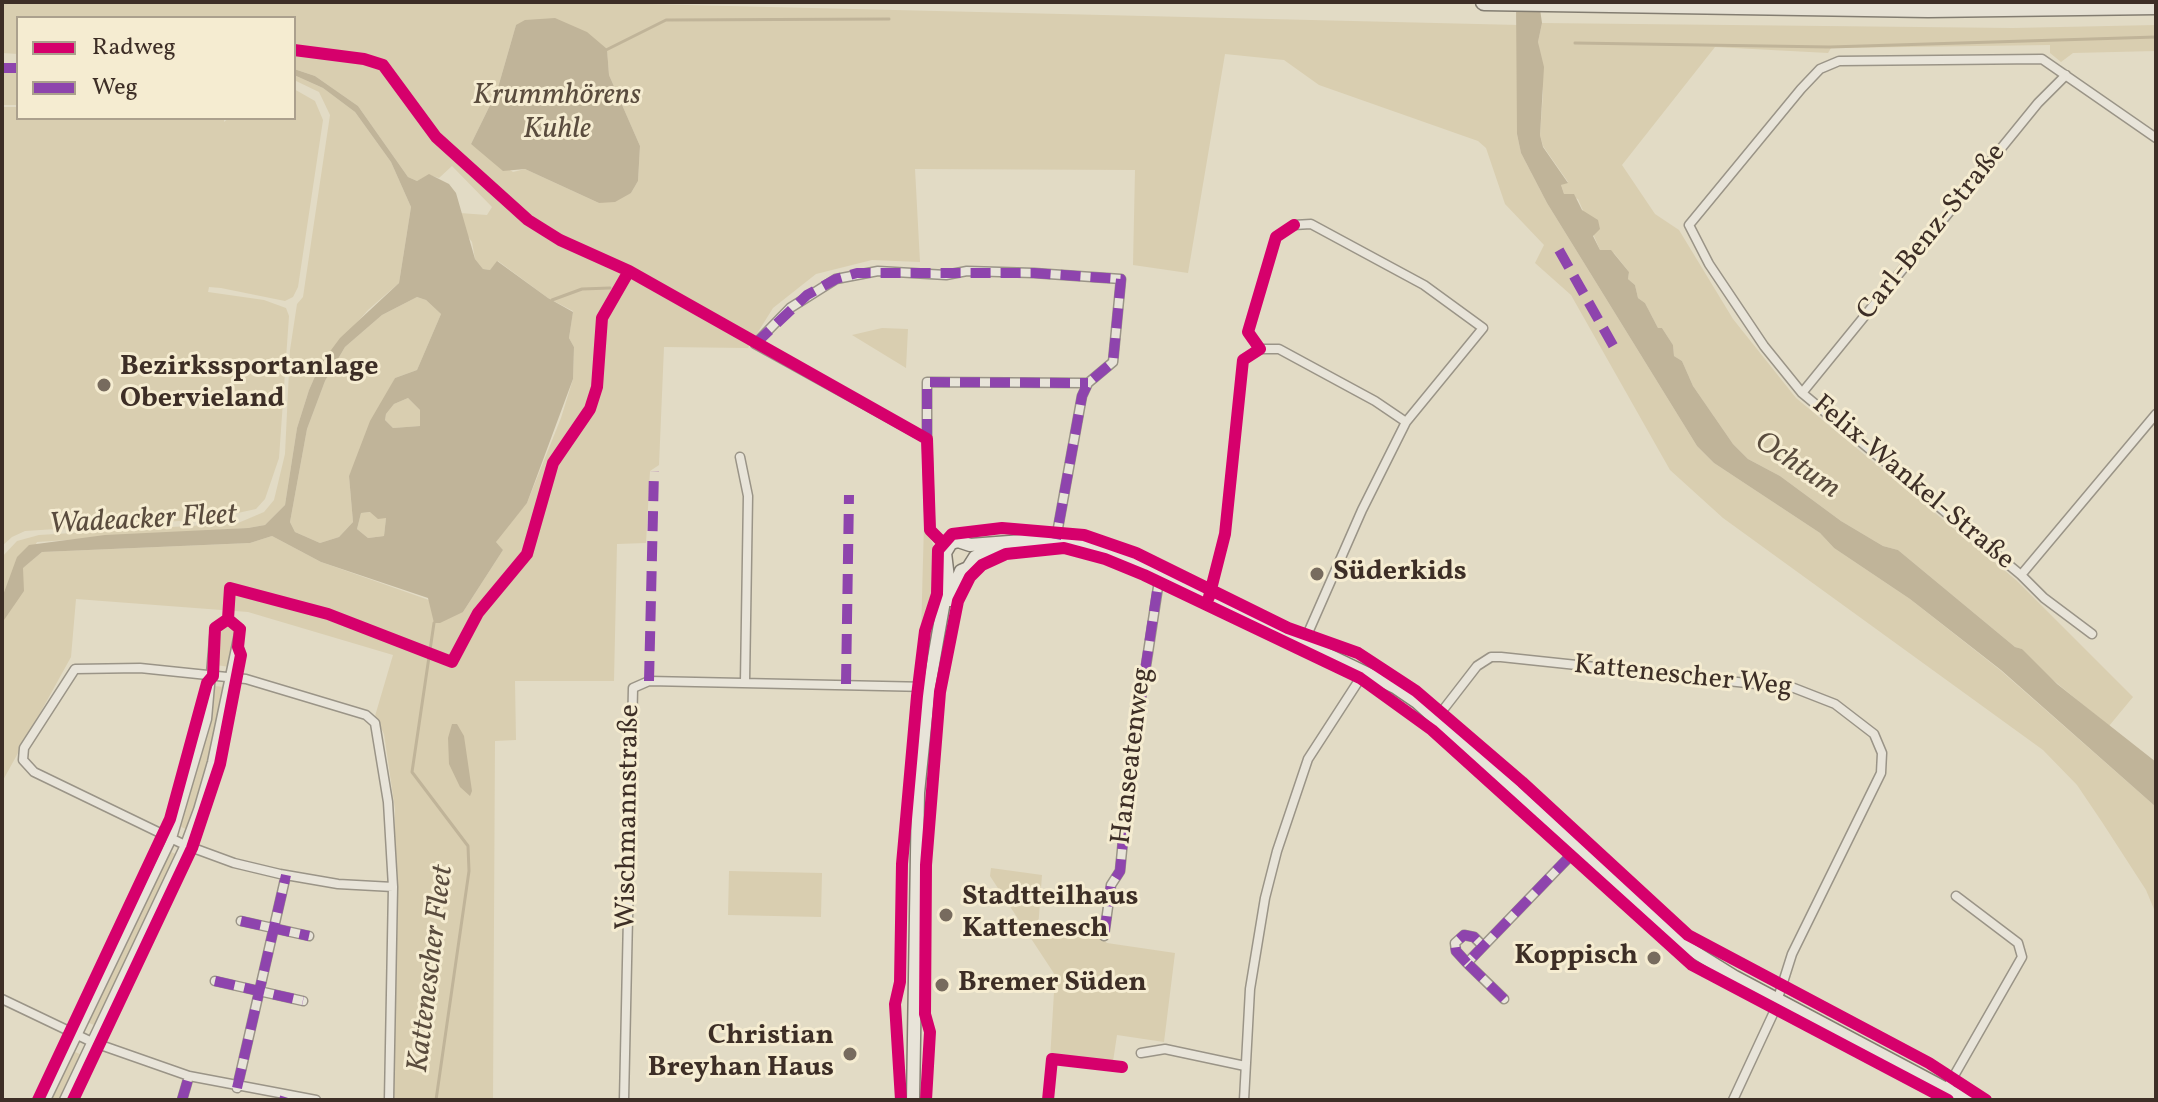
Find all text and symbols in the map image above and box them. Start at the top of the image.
legend [16,16,296,120]
text: Radweg [92,31,176,65]
text: Weg [92,71,138,105]
water label: Krummhörens Kuhle [473,79,641,150]
street label: Carl-Benz-Straße [1852,138,2014,328]
place label: Bezirkssportanlage Obervieland [120,352,379,418]
marker: Bezirkssportanlage Obervieland [95,376,113,394]
street label: Felix-Wankel-Straße [1804,390,2020,578]
water label: Ochtum [1746,425,1846,509]
water label: Wadeacker Fleet [48,499,238,545]
place label: Süderkids [1333,557,1467,591]
marker: Süderkids [1308,565,1326,583]
street label: Kattenescher Weg [1572,650,1794,706]
street label: Hanseatenweg [1106,666,1162,846]
street label: Wischmannstraße [611,704,649,930]
water label: Kattenescher Fleet [402,863,464,1075]
place label: Stadtteilhaus Kattenesch [962,882,1138,948]
marker: Stadtteilhaus Kattenesch [937,906,955,924]
place label: Koppisch [1514,941,1638,975]
marker: Koppisch [1645,949,1663,967]
place label: Bremer Süden [958,968,1147,1002]
marker: Bremer Süden [933,976,951,994]
place label: Christian Breyhan Haus [648,1021,834,1087]
marker: Christian Breyhan Haus [841,1045,859,1063]

